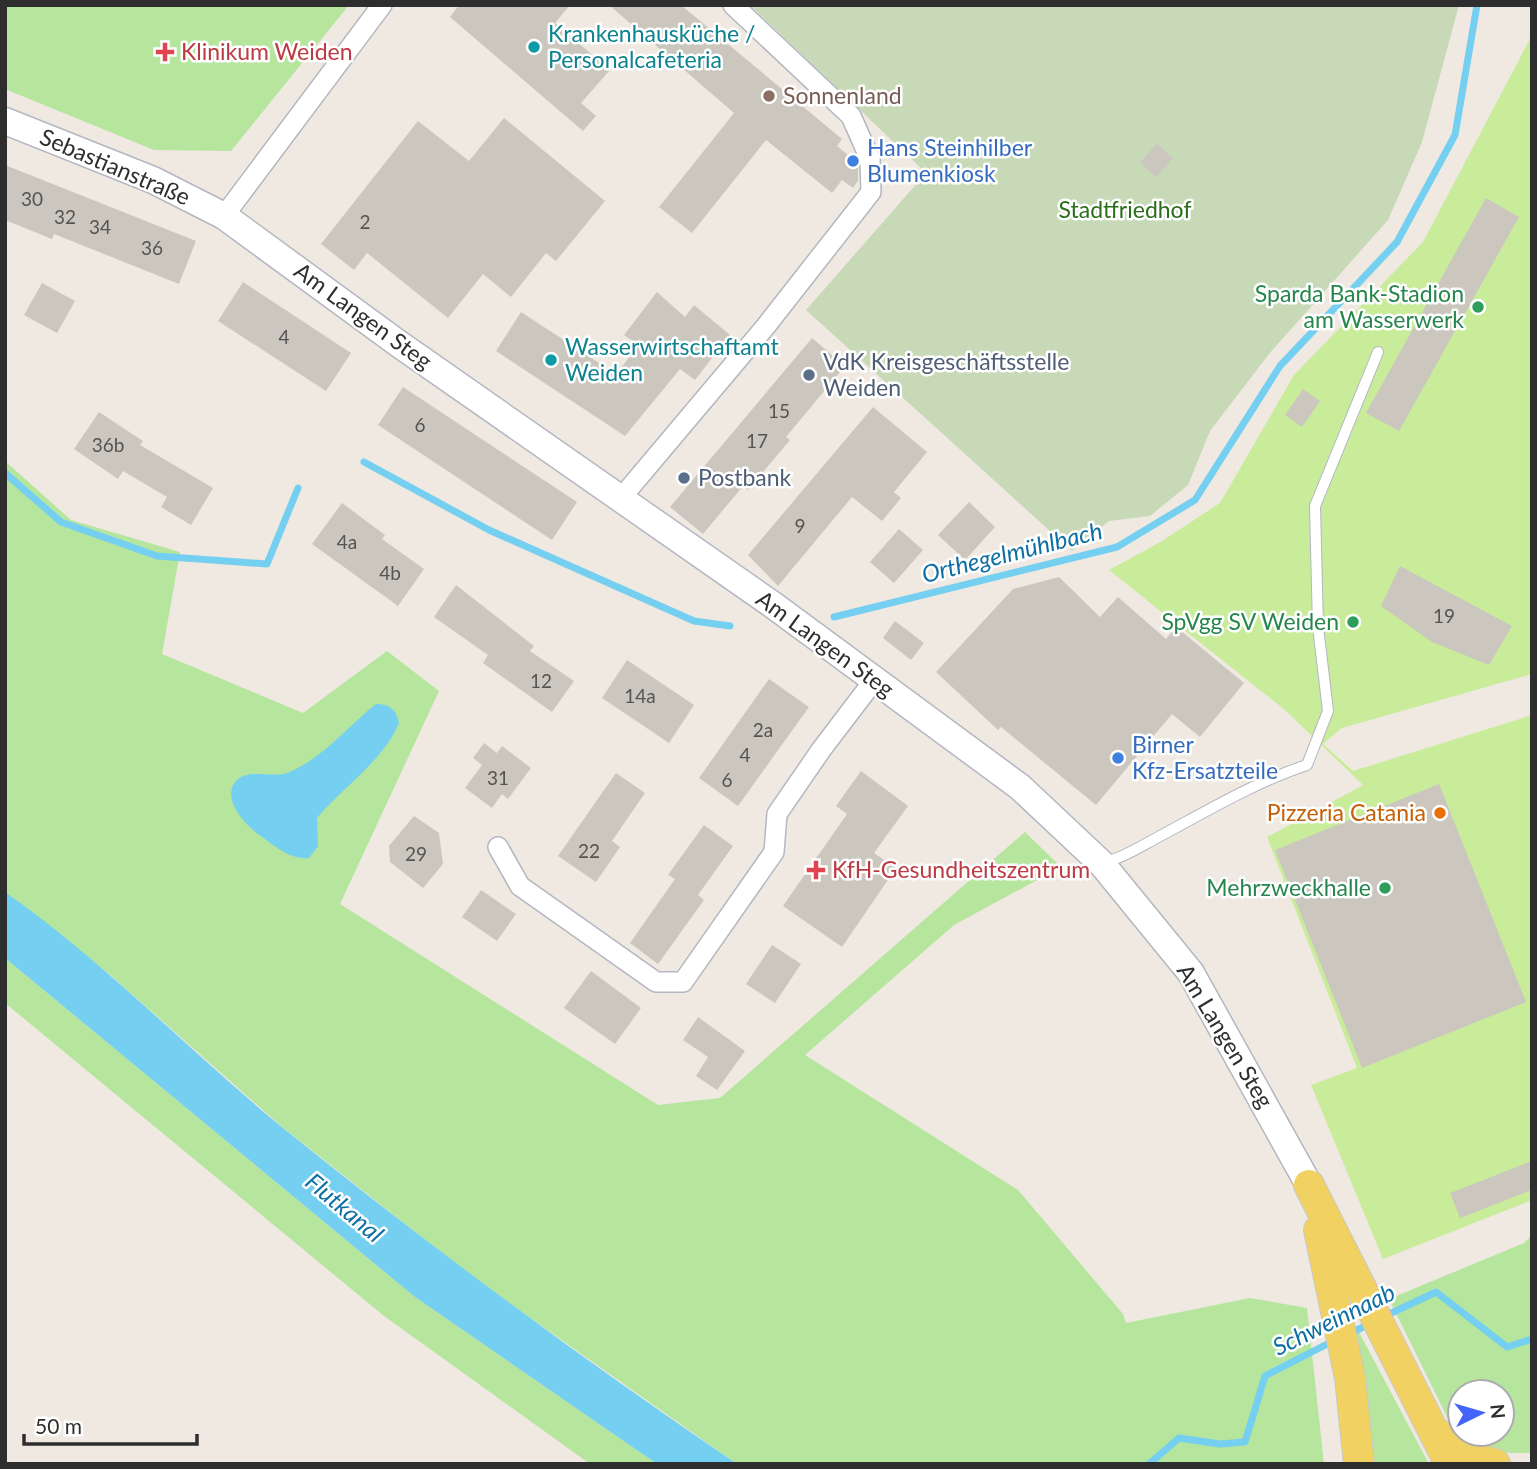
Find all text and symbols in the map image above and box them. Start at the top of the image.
place label: Krankenhausküche / Personalcafeteria [548,19,756,73]
place label: Klinikum Weiden [181,37,353,65]
marker: Krankenhausküche / Personalcafeteria [526,39,542,55]
marker: Klinikum Weiden [155,42,175,62]
place label: Sonnenland [783,81,902,109]
marker: Sonnenland [761,88,777,104]
street label: Sebastianstraße [36,122,195,210]
place label: Hans Steinhilber Blumenkiosk [867,133,1033,187]
marker: Hans Steinhilber Blumenkiosk [845,153,861,169]
house number: 30 [21,187,43,210]
park label: Stadtfriedhof [1059,195,1191,223]
house number: 32 [54,205,76,228]
house number: 2 [359,210,371,233]
house number: 34 [89,215,111,238]
house number: 36 [141,236,163,259]
street label: Am Langen Steg [289,256,438,375]
place label: Sparda Bank-Stadion am Wasserwerk [1255,279,1464,333]
marker: Sparda Bank-Stadion am Wasserwerk [1470,299,1486,315]
house number: 4 [278,325,290,348]
place label: Wasserwirtschaftamt Weiden [565,332,780,386]
place label: VdK Kreisgeschäftsstelle Weiden [823,347,1069,401]
marker: Wasserwirtschaftamt Weiden [543,352,559,368]
marker: VdK Kreisgeschäftsstelle Weiden [801,367,817,383]
house number: 15 [768,399,790,422]
house number: 6 [414,413,426,436]
house number: 17 [746,429,768,452]
house number: 36b [92,433,124,456]
place label: Postbank [698,463,792,491]
marker: Postbank [676,470,692,486]
house number: 9 [794,514,806,537]
water label: Orthegelmühlbach [918,515,1105,588]
house number: 4a [337,530,357,553]
house number: 4b [379,561,401,584]
street label: Am Langen Steg [751,584,900,703]
house number: 19 [1433,604,1455,627]
place label: SpVgg SV Weiden [1161,607,1339,635]
marker: SpVgg SV Weiden [1345,614,1361,630]
house number: 12 [530,669,552,692]
house number: 14a [624,684,656,707]
house number: 2a [753,718,773,741]
place label: Birner Kfz-Ersatzteile [1132,730,1278,784]
house number: 4 [739,743,751,766]
marker: Birner Kfz-Ersatzteile [1110,750,1126,766]
house number: 31 [487,766,509,789]
house number: 6 [721,768,733,791]
place label: Pizzeria Catania [1267,798,1426,826]
marker: Pizzeria Catania [1432,805,1448,821]
house number: 22 [578,839,600,862]
house number: 29 [405,842,427,865]
place label: KfH-Gesundheitszentrum [832,855,1090,883]
marker: KfH-Gesundheitszentrum [806,860,826,880]
place label: Mehrzweckhalle [1206,873,1371,901]
marker: Mehrzweckhalle [1377,880,1393,896]
street label: Am Langen Steg [1172,958,1280,1113]
water label: Flutkanal [300,1166,390,1248]
water label: Schweinnaab [1267,1277,1399,1361]
north arrow [1446,1378,1516,1448]
scale bar [24,1402,198,1446]
text: N [1486,1403,1511,1420]
text: 50 m [35,1413,82,1438]

